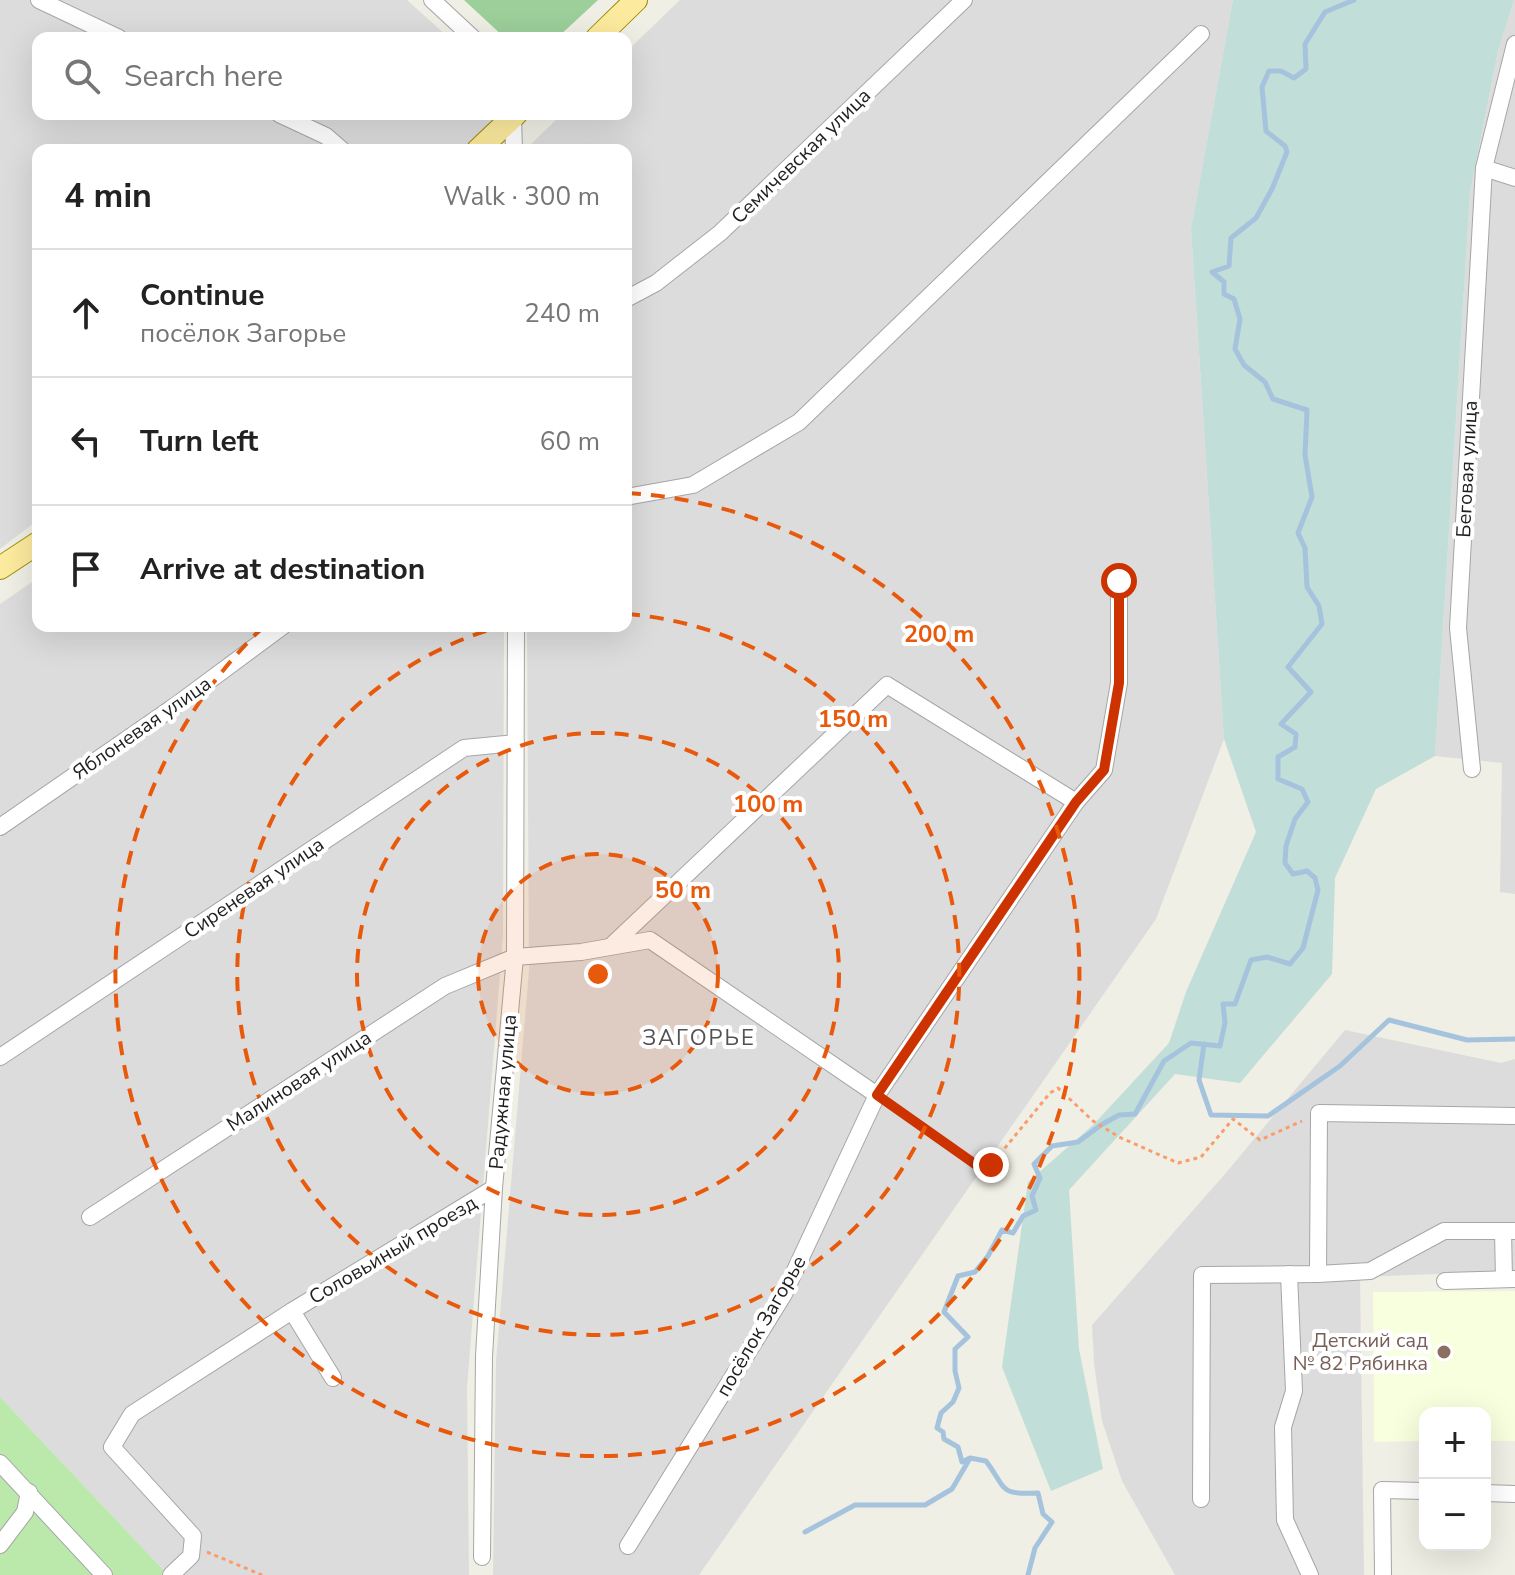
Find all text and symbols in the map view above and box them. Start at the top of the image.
search box [32,32,632,120]
icon: search [60,54,104,98]
text: Search here [124,56,283,97]
street label: Семичевская улица [725,82,877,230]
text: 4 min [64,173,152,219]
text: Walk · 300 m [443,179,600,214]
text: Continue [140,275,265,316]
icon: ahead [64,291,108,335]
text: 240 m [524,296,600,331]
text: посёлок Загорье [140,316,346,351]
street label: Беговая улица [1450,400,1484,538]
icon: left [64,419,108,463]
text: Turn left [140,421,258,462]
text: 60 m [540,424,600,459]
icon: arrive [64,547,108,591]
text: Arrive at destination [140,549,425,590]
route start [1101,563,1137,599]
text: 200 m [904,618,974,650]
street label: Яблоневая улица [67,670,217,786]
text: 150 m [818,703,888,735]
text: 100 m [733,788,803,820]
street label: Сиреневая улица [179,831,329,945]
text: 50 m [655,874,711,906]
centre of rings [584,960,612,988]
street label: Радужная улица [483,1013,523,1171]
district label: ЗАГОРЬЕ [642,1023,756,1053]
street label: Малиновая улица [221,1024,377,1138]
route end [973,1147,1009,1183]
street label: Соловьиный проезд [304,1189,482,1311]
street label: посёлок Загорье [710,1250,812,1402]
place label: Детский сад № 82 Рябинка [1293,1327,1428,1377]
marker: Детский сад № 82 Рябинка [1435,1343,1453,1361]
map controls [1419,1407,1491,1551]
button: + [1419,1407,1491,1479]
button: − [1419,1479,1491,1551]

